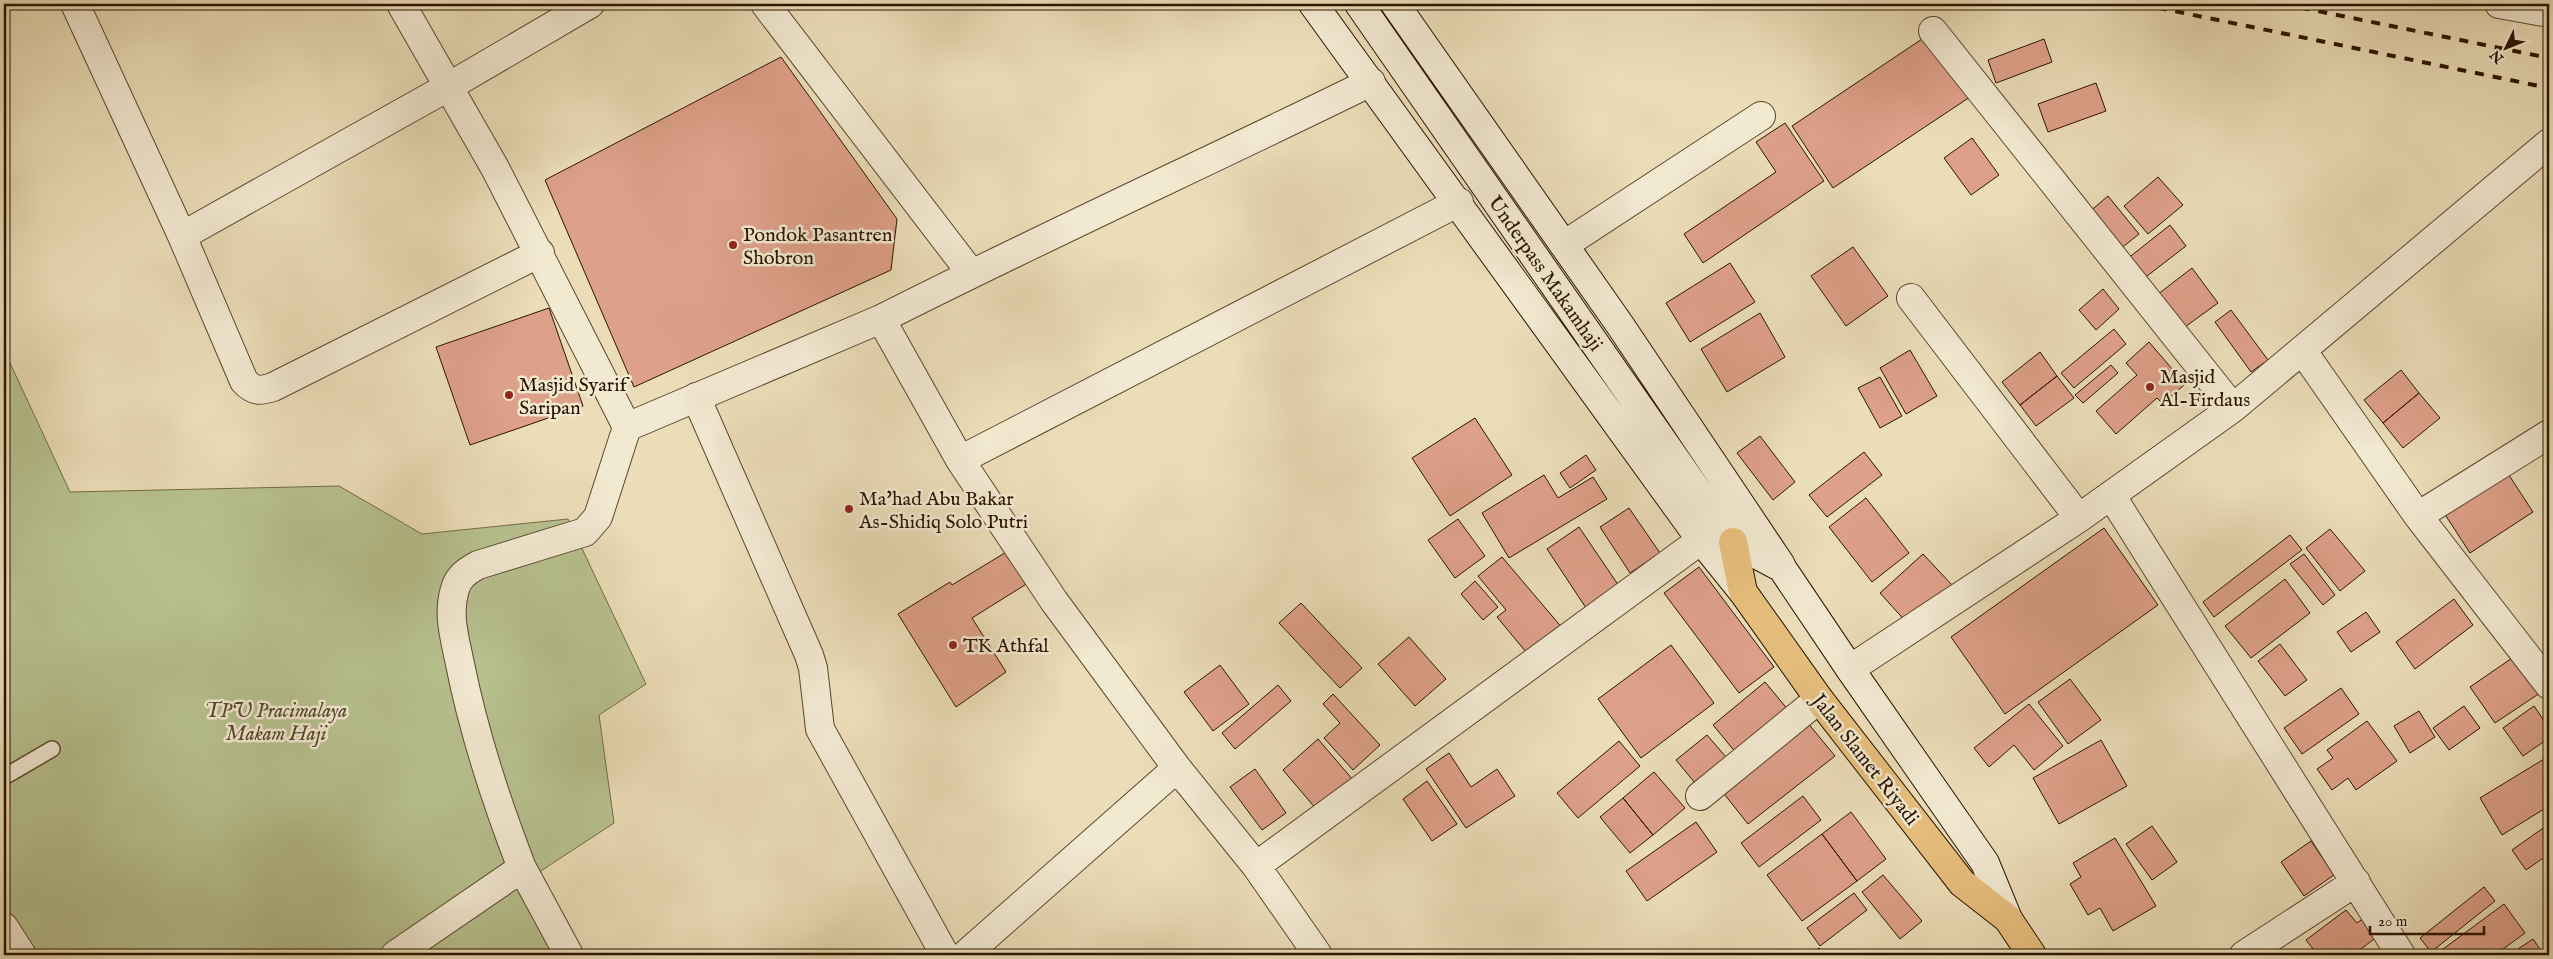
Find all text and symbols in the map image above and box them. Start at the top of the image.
north arrow [2480,22,2530,72]
text: N [2487,46,2509,67]
street label: Underpass Makamhaji [1482,191,1608,356]
place label: Pondok Pasantren Shobron [743,223,893,271]
marker: Pondok Pasantren Shobron [727,239,739,251]
place label: Masjid Al-Firdaus [2159,365,2250,413]
place label: Masjid Syarif Saripan [519,373,631,421]
marker: Masjid Al-Firdaus [2144,381,2156,393]
marker: Masjid Syarif Saripan [503,389,515,401]
place label: Ma'had Abu Bakar As-Shidiq Solo Putri [858,487,1028,535]
marker: Ma'had Abu Bakar As-Shidiq Solo Putri [843,503,855,515]
place label: TK Athfal [963,634,1049,659]
marker: TK Athfal [947,639,959,651]
street label: Jalan Slamet Riyadi [1804,687,1924,831]
park label: TPU Pracimalaya Makam Haji [205,699,347,747]
scale bar [2370,904,2484,936]
text: 20 m [2378,912,2408,931]

